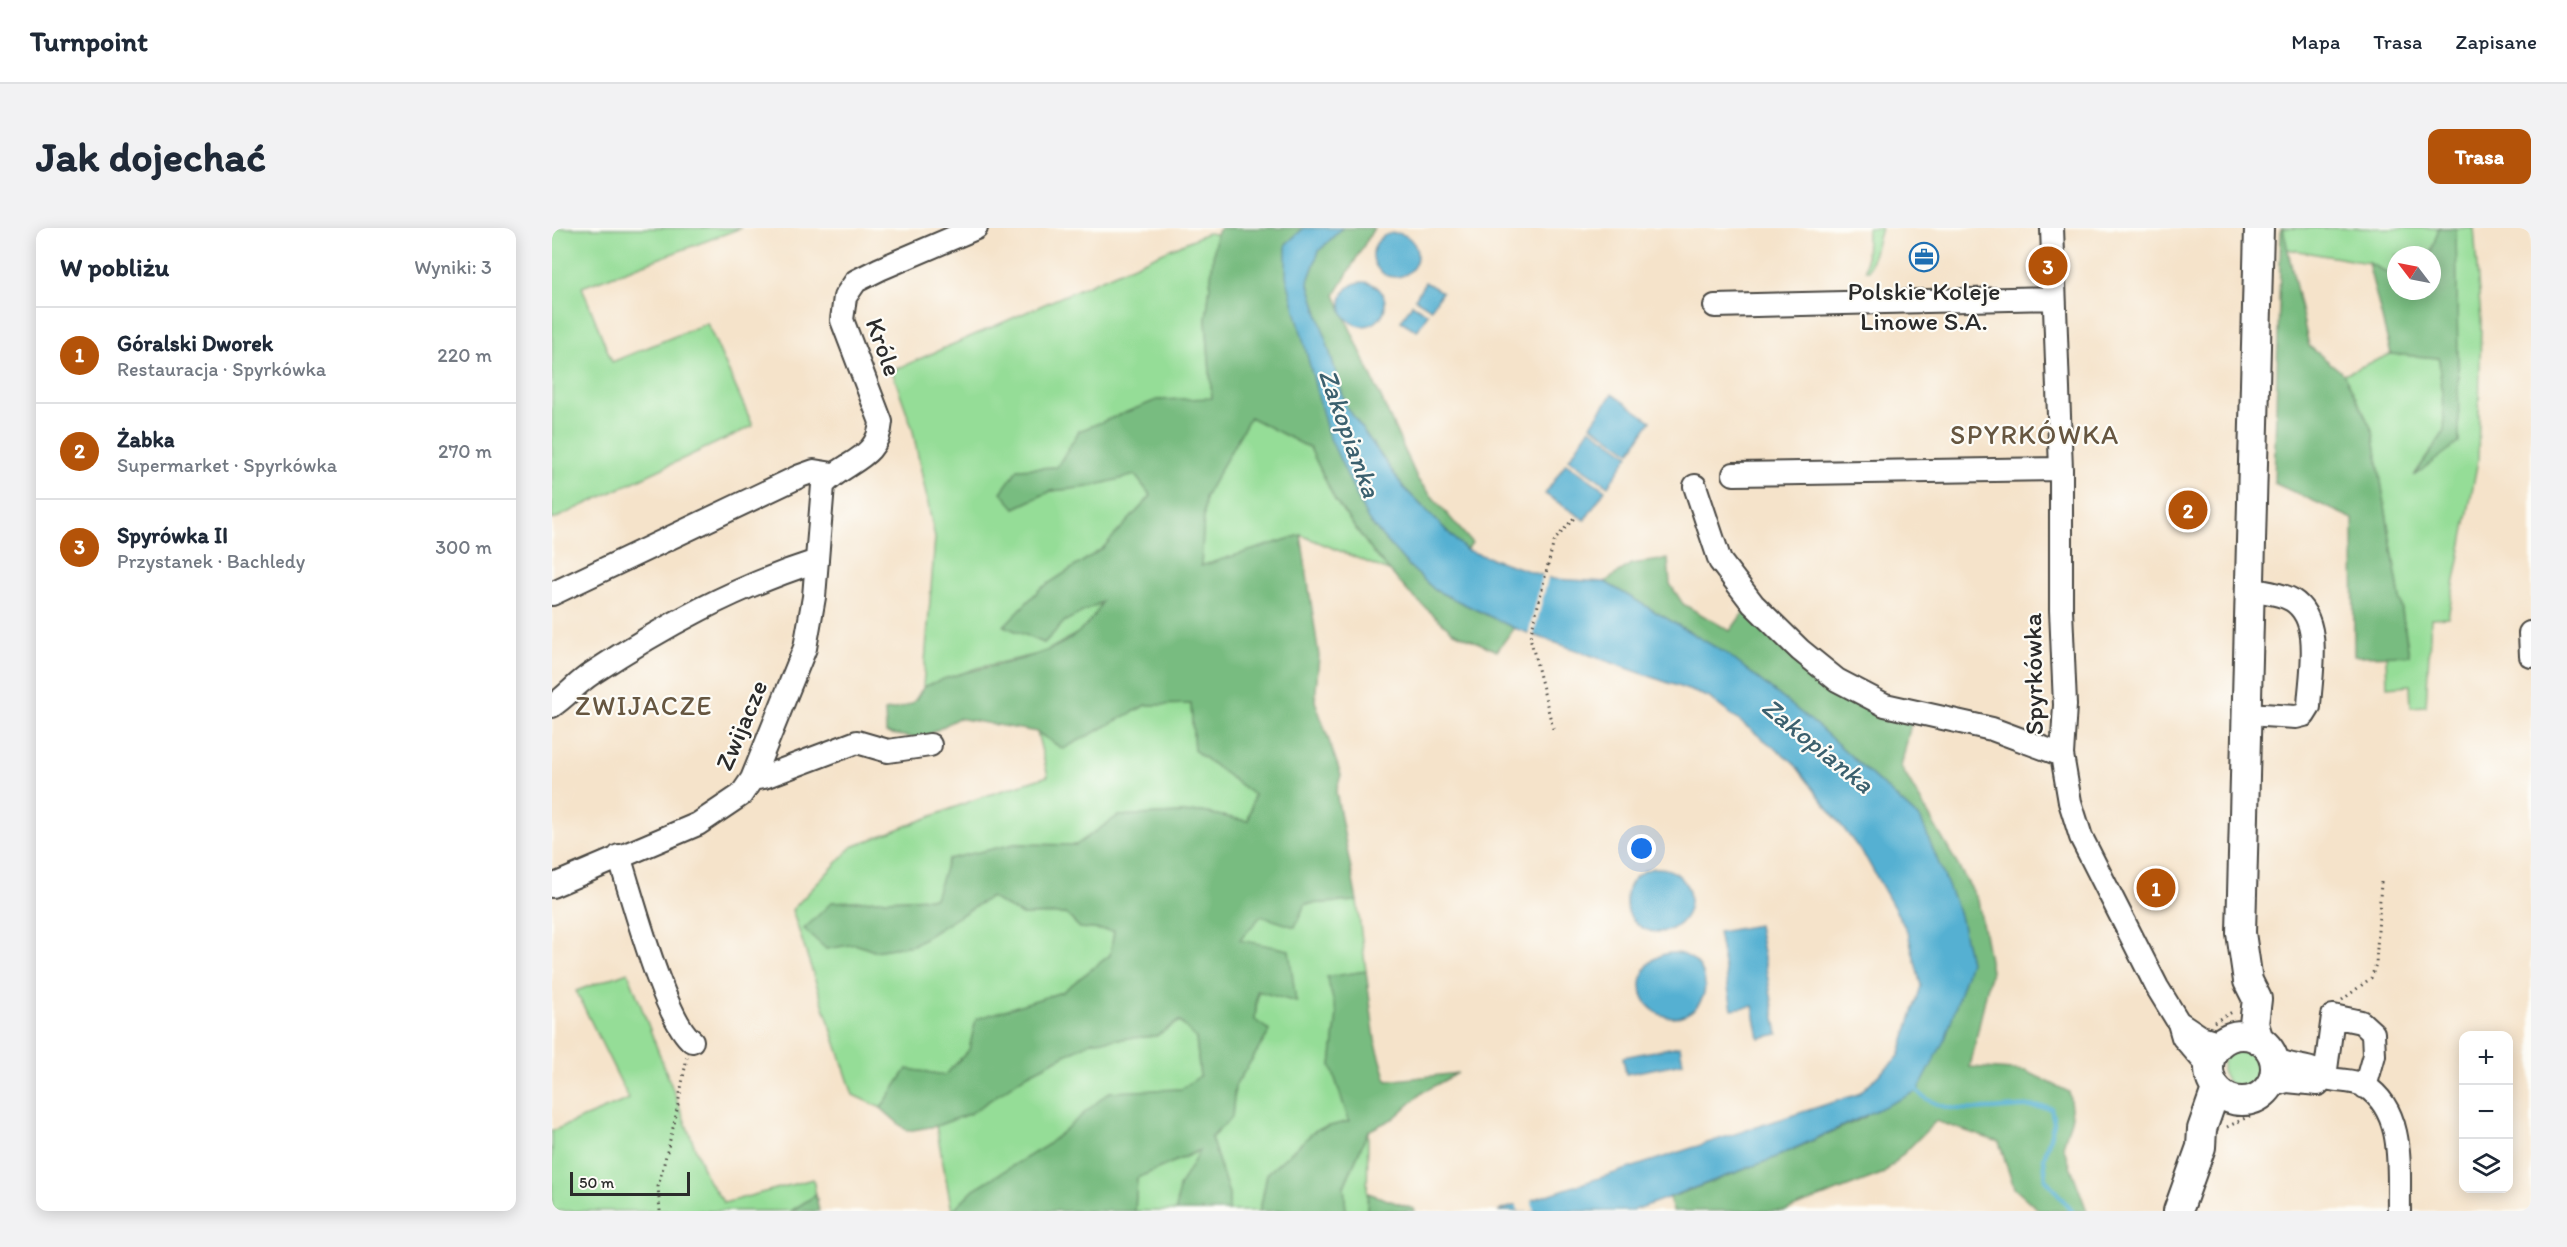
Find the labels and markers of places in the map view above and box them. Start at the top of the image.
office icon: Polskie Koleje Linowe S.A. [1908,241,1940,273]
pin: 3 [2028,243,2068,288]
place label: Polskie Koleje Linowe S.A. [1847,275,2001,337]
pin: 2 [2168,488,2208,532]
pin: 1 [2136,866,2176,910]

